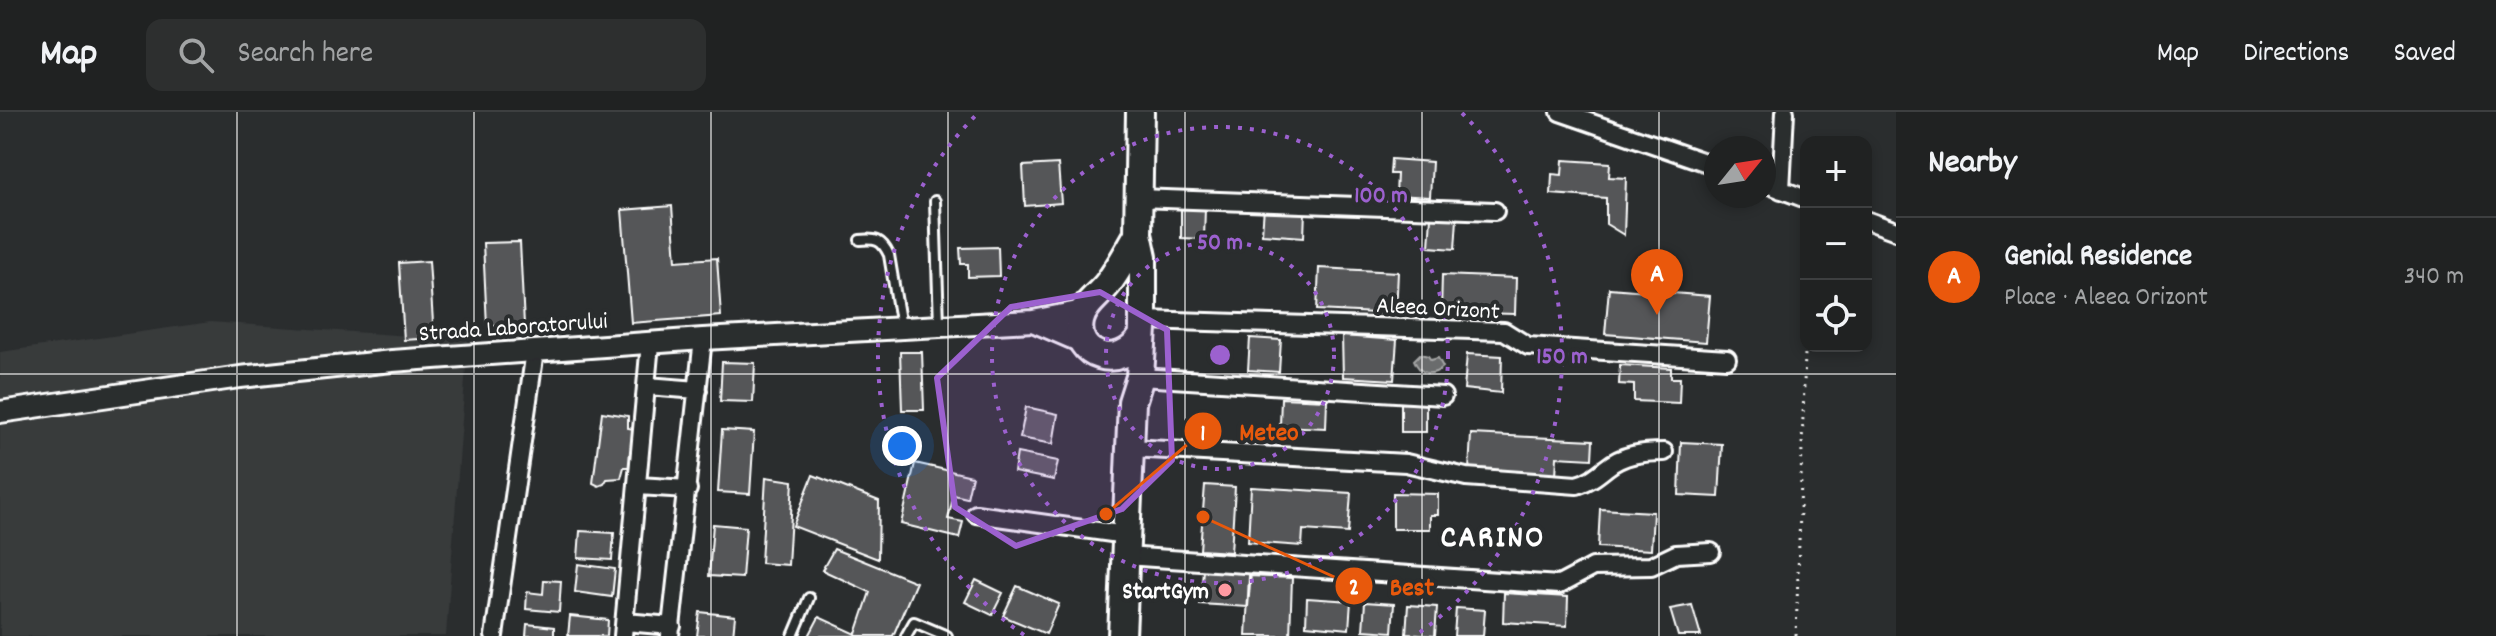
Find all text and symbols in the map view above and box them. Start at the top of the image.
search box [146,19,706,91]
text: Map [40,28,98,83]
icon: search [174,33,218,77]
text: Search here [238,34,373,77]
text: Map [2157,35,2199,75]
text: Directions [2243,35,2349,75]
text: Saved [2393,35,2456,75]
north arrow [1704,136,1776,208]
map controls [1800,136,1872,352]
button: + [1800,136,1872,208]
text: Nearby [1928,140,2017,189]
text: 100 m [1354,180,1408,214]
button: − [1800,208,1872,280]
text: 50 m [1197,227,1243,261]
text: Genial Residence [2004,237,2192,280]
pin: A [1631,249,1683,315]
text: A [1947,259,1961,296]
text: 340 m [2404,259,2464,296]
button: locate [1800,280,1872,352]
text: Place · Aleea Orizont [2004,280,2208,317]
street label: Aleea Orizont [1375,290,1501,330]
street label: Strada Laboratorului [418,305,609,353]
centre of rings [1206,341,1234,369]
text: 150 m [1536,341,1588,375]
callout: Meteo [1183,406,1314,456]
text: Meteo [1239,416,1299,453]
text: 1 [1200,418,1206,452]
your location [882,426,922,466]
district label: CARINO [1441,517,1545,563]
callout: Best [1334,561,1450,611]
text: Best [1390,571,1435,608]
text: 2 [1349,572,1359,606]
place label: StartGym [1122,576,1209,610]
marker: StartGym [1216,581,1234,599]

